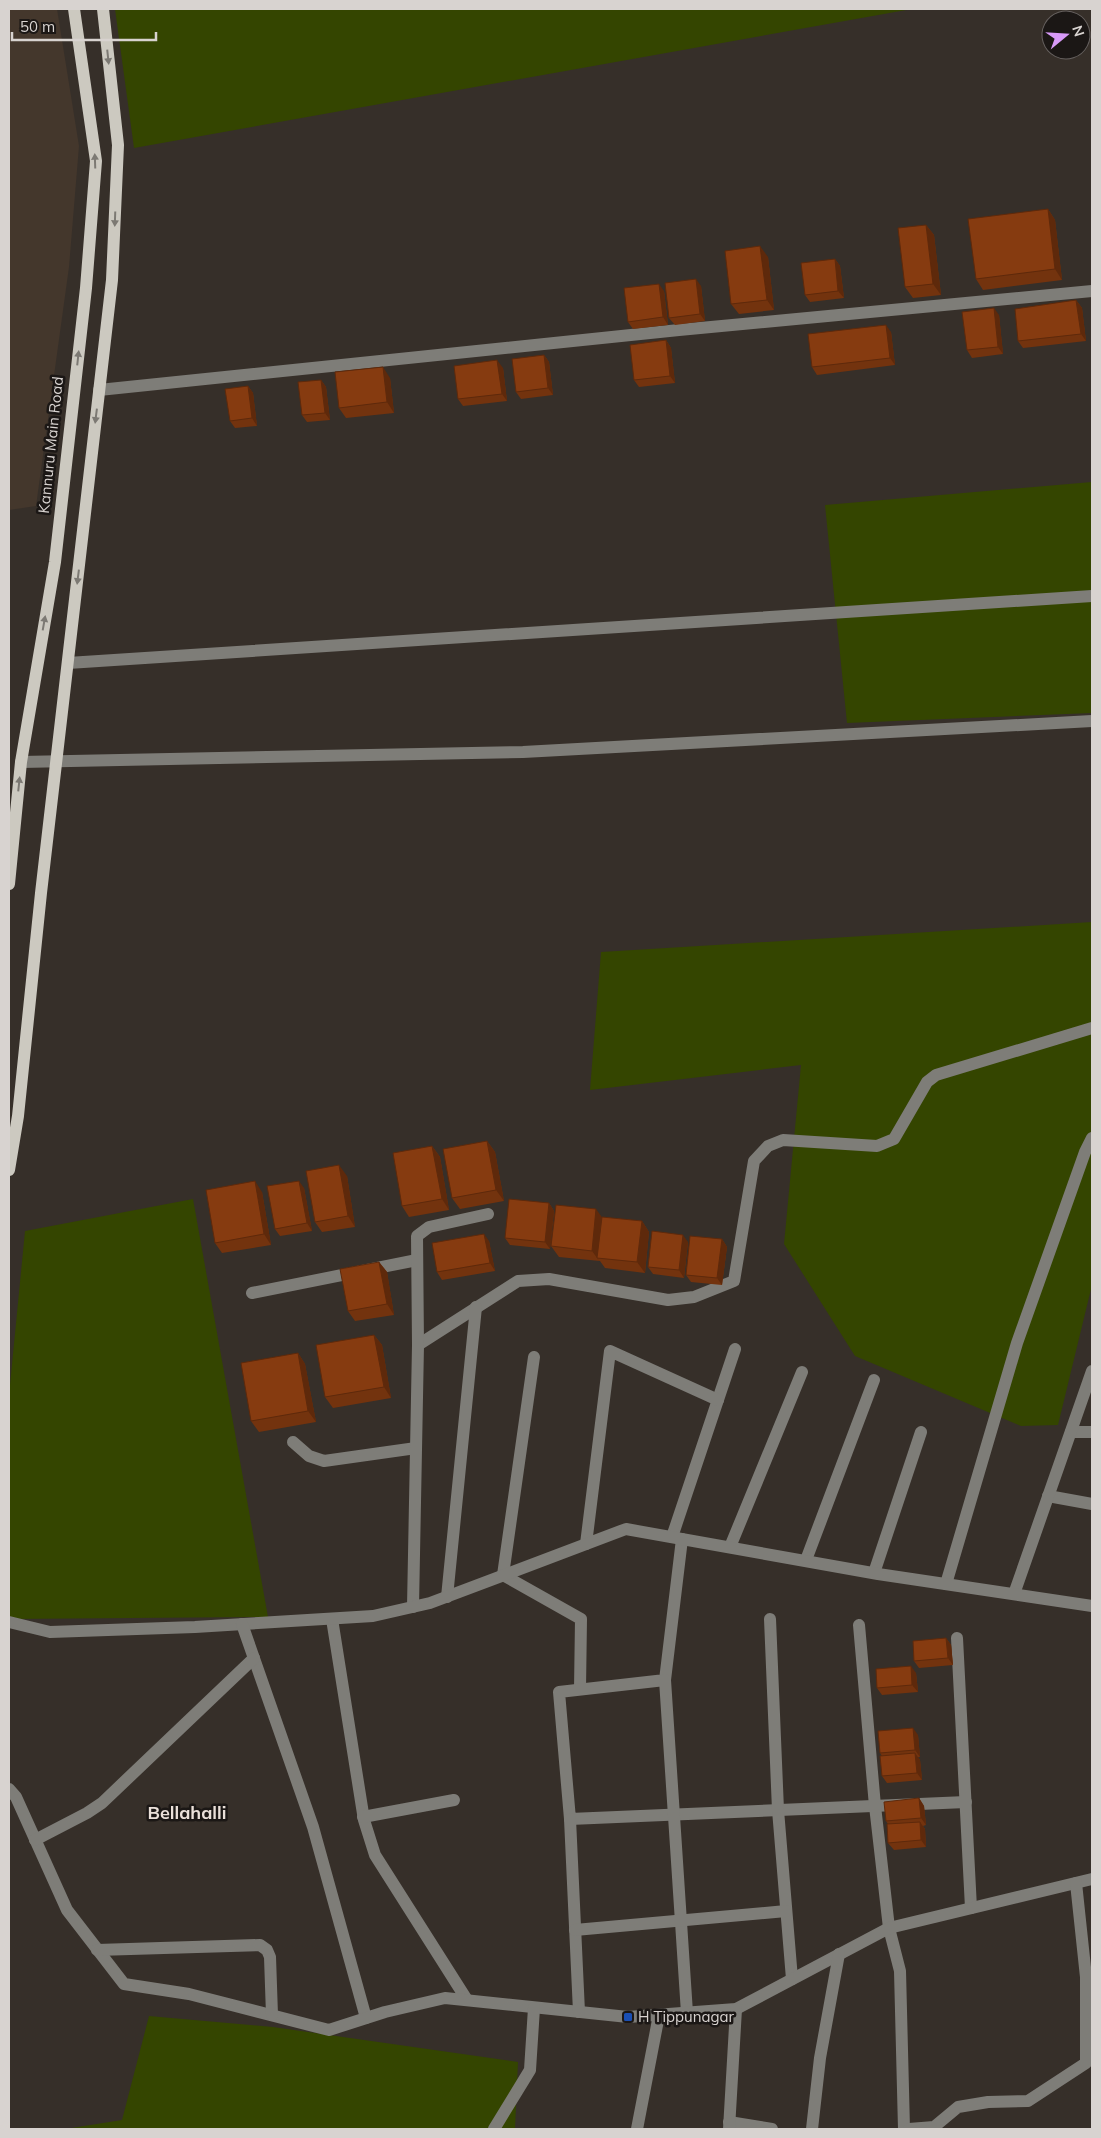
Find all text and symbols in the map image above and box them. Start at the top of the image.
scale bar [12,10,156,42]
north arrow [1041,10,1091,60]
text: 50 m [20,17,55,36]
text: N [1068,23,1089,39]
one-way arrow [104,50,112,66]
one-way arrow [90,153,98,169]
one-way arrow [110,211,118,227]
one-way arrow [74,349,82,365]
street label: Kannuru Main Road [34,375,67,514]
one-way arrow [92,408,100,424]
one-way arrow [74,569,82,585]
one-way arrow [41,615,49,631]
one-way arrow [15,775,23,791]
district label: Bellahalli [148,1801,226,1824]
place label: H Tippunagar [638,2007,735,2026]
marker: H Tippunagar [622,2011,634,2023]

